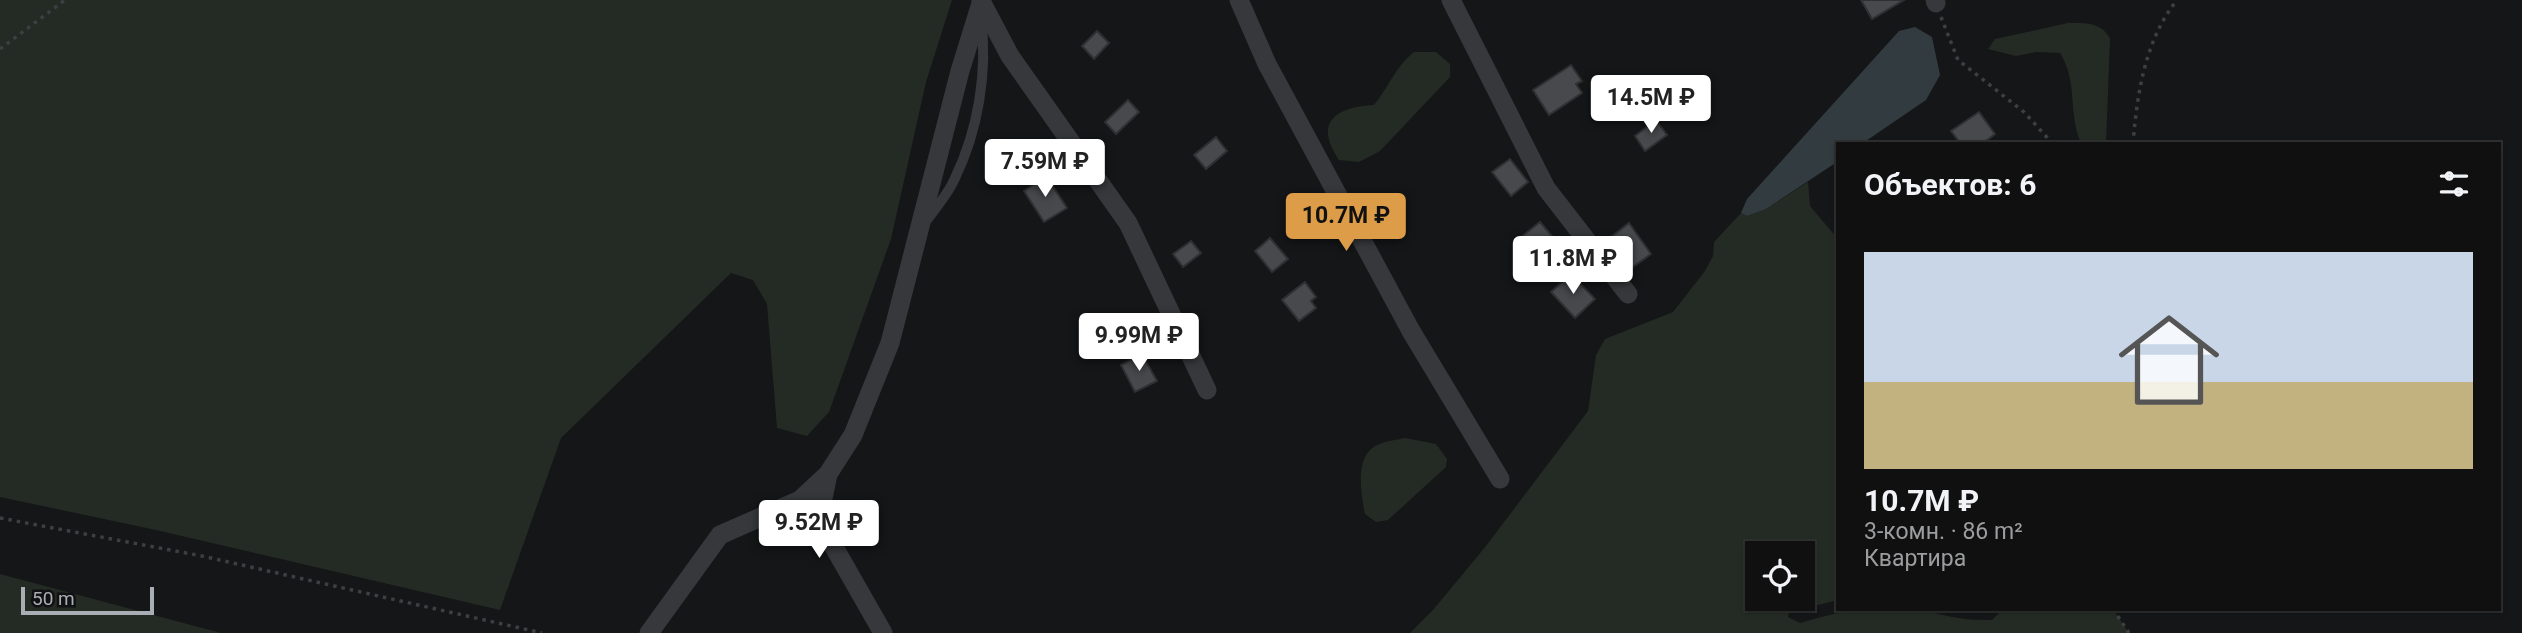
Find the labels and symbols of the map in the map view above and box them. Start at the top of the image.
pin: 14.5M ₽ [1586,76,1716,135]
pin: 7.59M ₽ [980,140,1110,199]
pin: 10.7M ₽ [1281,194,1411,253]
pin: 11.8M ₽ [1508,236,1638,296]
pin: 9.99M ₽ [1074,314,1204,373]
pin: 9.52M ₽ [754,500,884,560]
scale bar [21,584,154,616]

